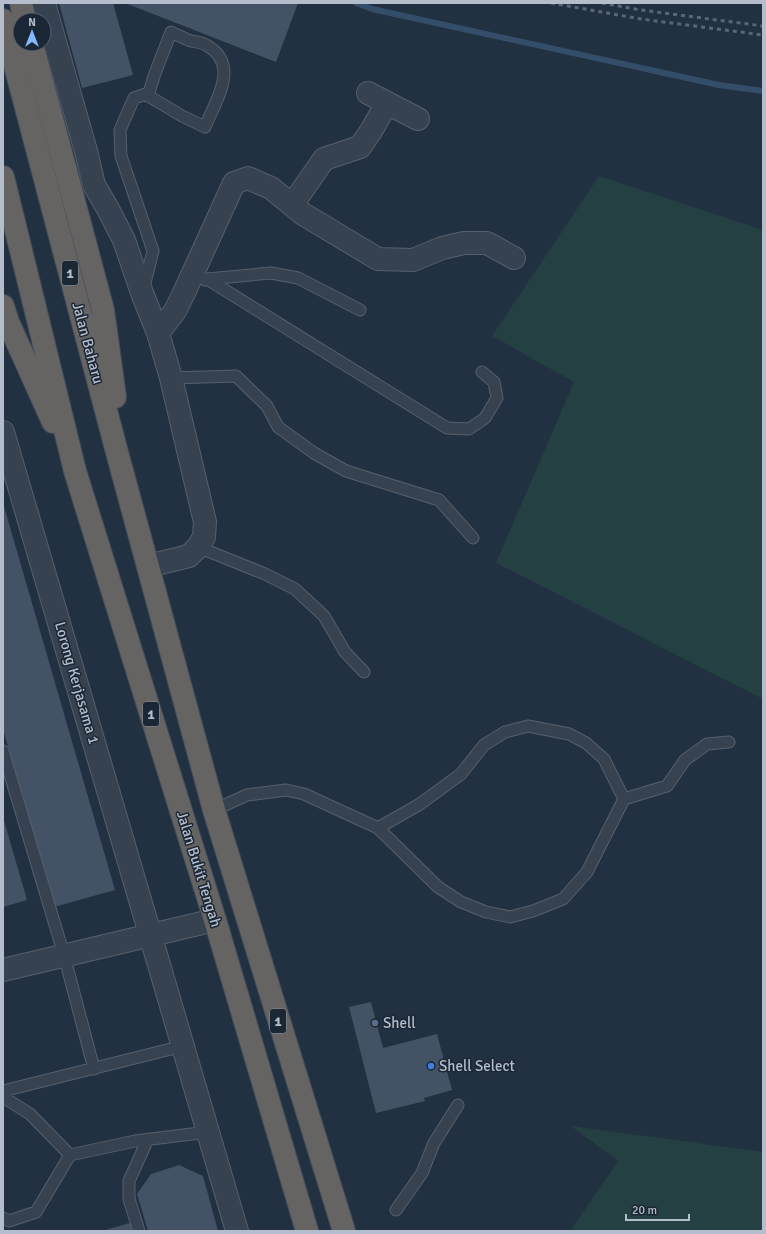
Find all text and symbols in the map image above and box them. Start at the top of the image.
north arrow [12,12,52,52]
text: N [28,16,36,29]
road number: 1 [62,261,78,285]
street label: Jalan Baharu [68,300,108,386]
street label: Lorong Kerjasama 1 [51,620,103,746]
road number: 1 [143,702,159,726]
street label: Jalan Bukit Tengah [173,809,225,929]
road number: 1 [270,1009,286,1033]
place label: Shell [383,1014,416,1032]
marker: Shell [370,1018,380,1028]
place label: Shell Select [439,1057,515,1075]
marker: Shell Select [426,1061,436,1071]
scale bar [626,1196,689,1222]
text: 20 m [632,1203,657,1218]

